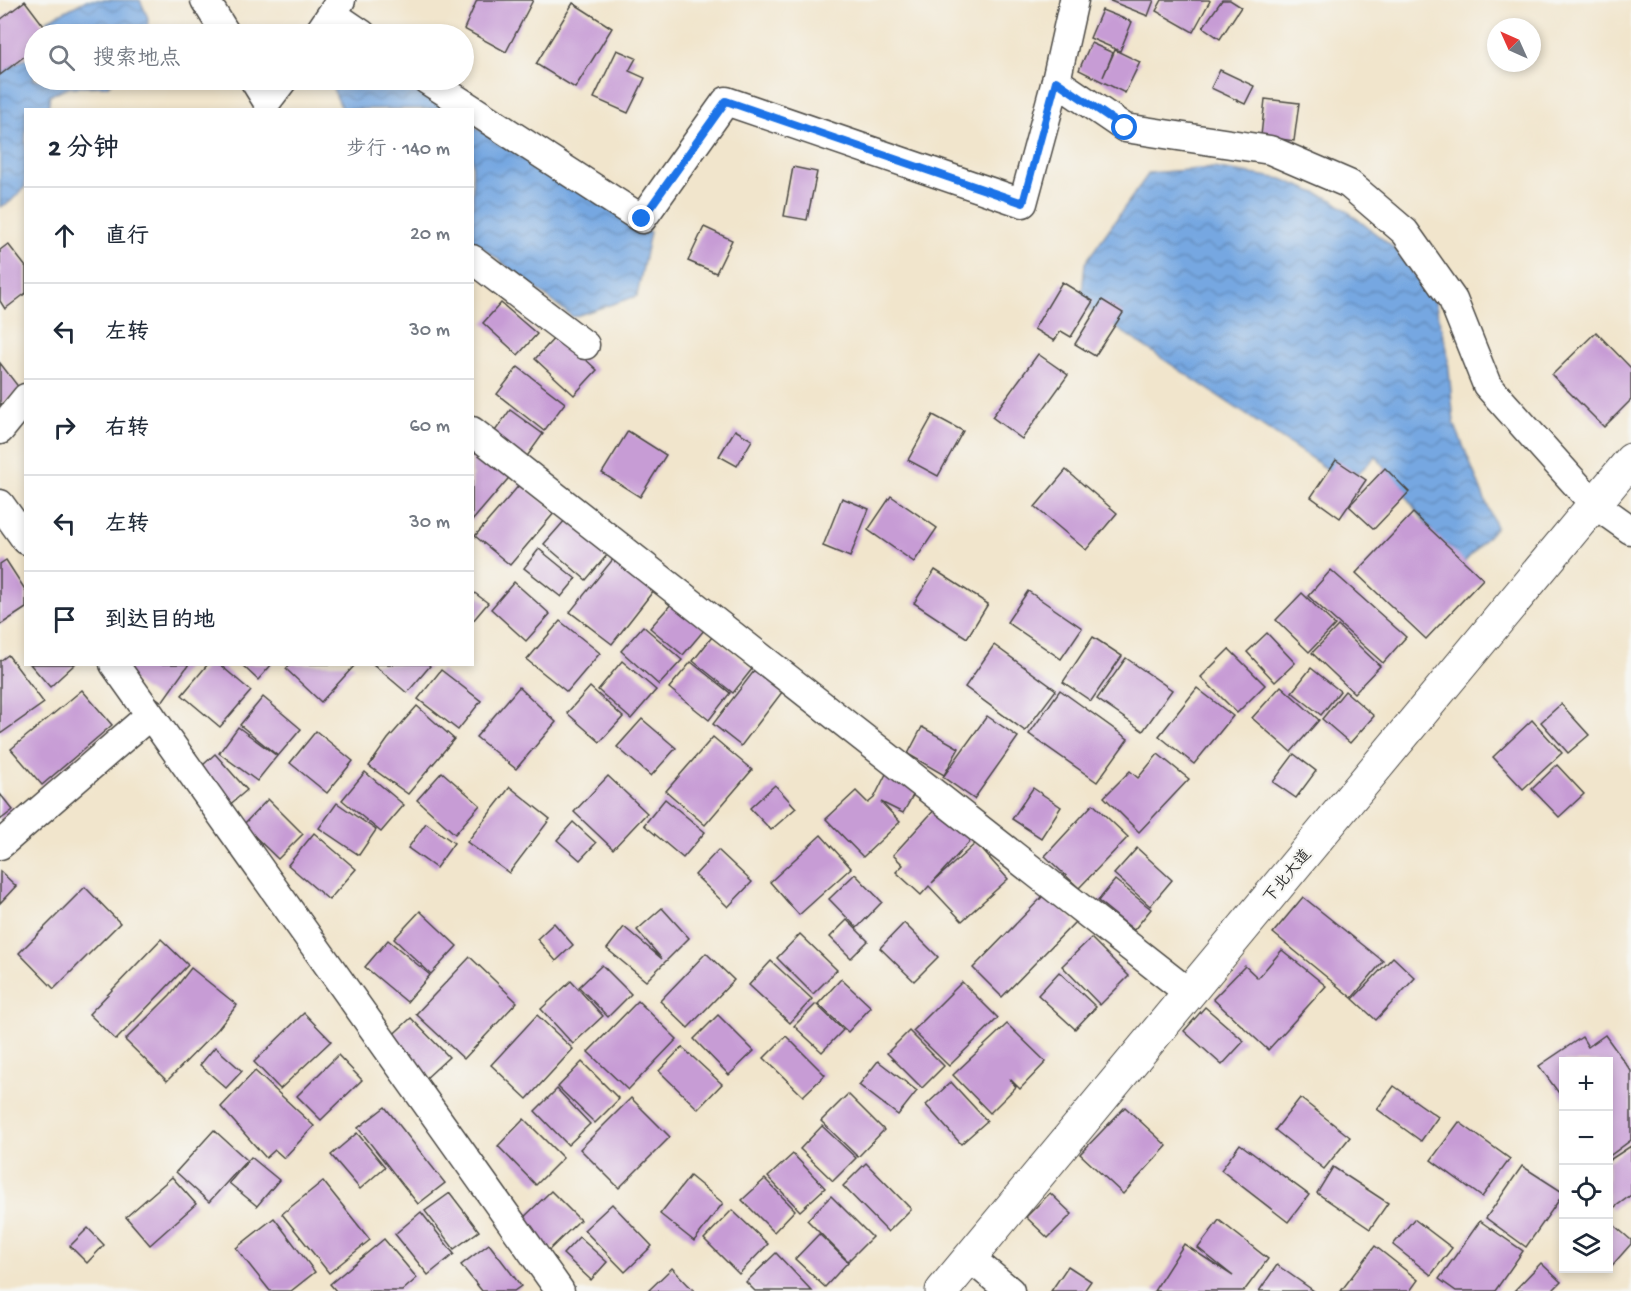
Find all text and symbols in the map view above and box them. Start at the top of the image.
north arrow [1487,18,1541,72]
search box [24,24,474,90]
icon: search [45,41,78,74]
text: 搜索地点 [93,47,181,73]
route start [1111,114,1137,140]
text: 2 分钟 [48,135,119,166]
text: 步行 · 140 m [346,139,450,162]
route end [628,205,654,231]
icon: ahead [48,219,81,252]
text: 20 m [410,224,450,247]
text: 直行 [105,225,149,251]
icon: left [48,315,81,348]
text: 30 m [409,320,450,343]
text: 左转 [105,321,149,347]
icon: right [48,411,81,444]
text: 60 m [410,416,450,439]
text: 右转 [105,417,149,443]
icon: left [48,507,81,540]
text: 30 m [409,512,450,535]
text: 左转 [105,513,149,539]
icon: arrive [48,603,81,636]
text: 到达目的地 [105,609,215,635]
street label: 下北大道 [1260,846,1317,908]
map controls [1559,1057,1613,1273]
button: + [1559,1057,1613,1111]
button: − [1559,1111,1613,1165]
button: locate [1559,1165,1613,1219]
button: layers [1559,1219,1613,1273]

